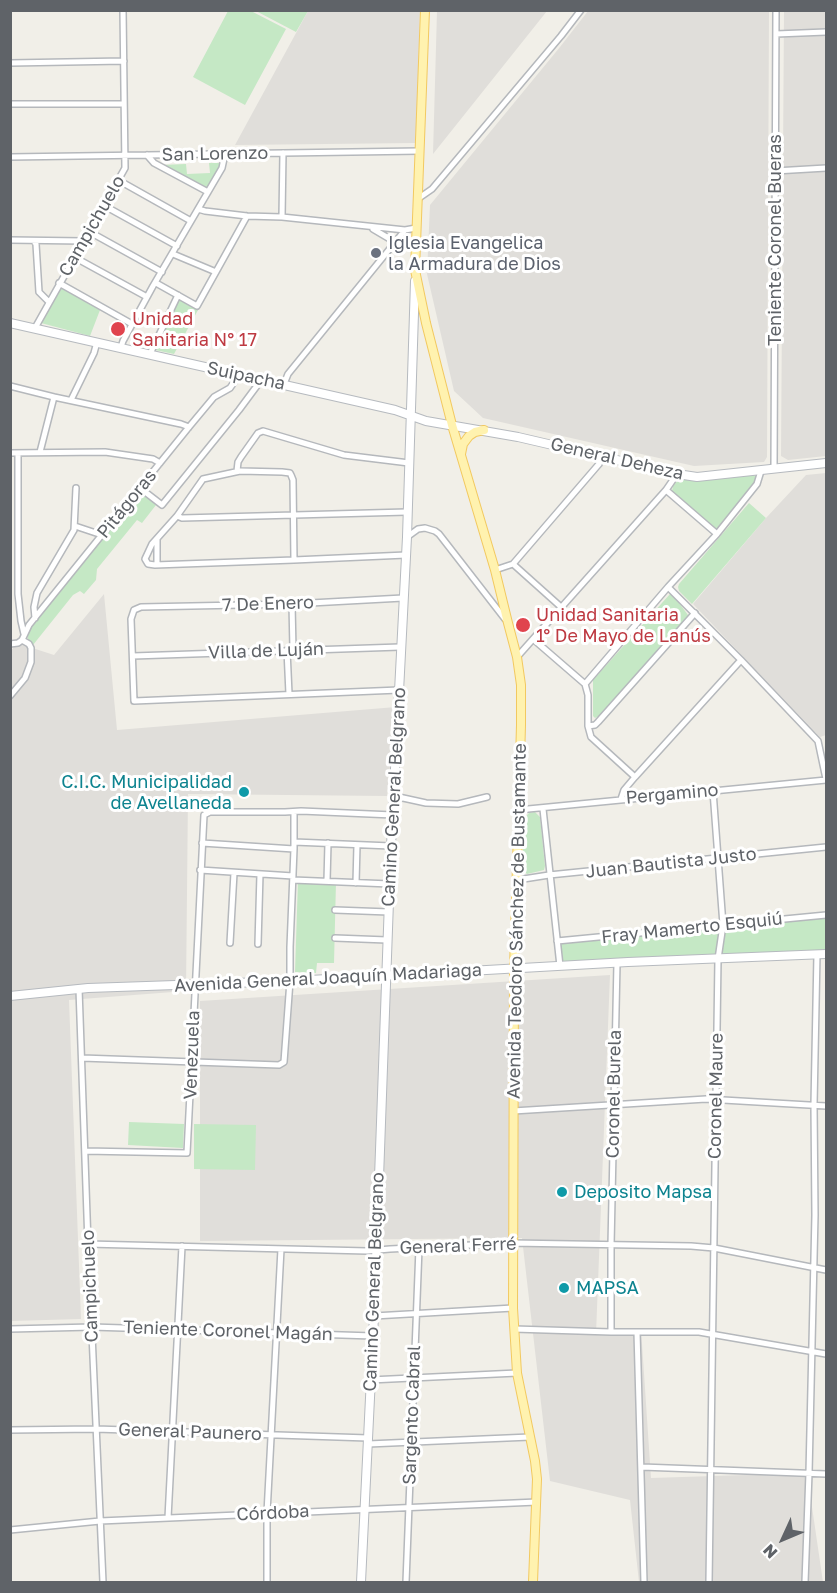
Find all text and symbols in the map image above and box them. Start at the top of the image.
street label: Teniente Coronel Bueras [764,134,786,346]
street label: San Lorenzo [162,142,268,166]
street label: Campichuelo [54,172,130,280]
place label: Iglesia Evangelica la Armadura de Dios [388,232,561,274]
marker: Iglesia Evangelica la Armadura de Dios [369,246,383,260]
place label: Unidad Sanitaria N° 17 [132,308,257,350]
marker: Unidad Sanitaria N° 17 [109,320,127,338]
street label: Suipacha [205,357,287,395]
street label: General Deheza [548,433,686,485]
street label: Pitágoras [93,465,161,543]
street label: 7 De Enero [222,592,314,616]
place label: Unidad Sanitaria 1° De Mayo de Lanús [536,604,711,646]
marker: Unidad Sanitaria 1° De Mayo de Lanús [514,616,532,634]
street label: Villa de Luján [208,638,324,664]
street label: Camino General Belgrano [377,687,411,907]
street label: Avenida Teodoro Sánchez de Bustamante [503,743,531,1099]
place label: C.I.C. Municipalidad de Avellaneda [61,771,232,814]
street label: Pergamino [625,779,719,809]
marker: C.I.C. Municipalidad de Avellaneda [237,785,251,799]
street label: Juan Bautista Justo [585,843,757,883]
street label: Fray Mamerto Esquiú [600,908,784,948]
street label: Avenida General Joaquín Madariaga [174,959,482,997]
street label: Venezuela [180,1010,204,1100]
street label: Coronel Burela [602,1030,626,1158]
street label: Coronel Maure [704,1033,728,1159]
street label: Camino General Belgrano [359,1172,389,1392]
place label: Deposito Mapsa [574,1181,712,1203]
marker: Deposito Mapsa [555,1185,569,1199]
street label: Campichuelo [77,1229,103,1343]
street label: General Ferré [399,1233,517,1259]
place label: MAPSA [576,1277,639,1299]
marker: MAPSA [557,1281,571,1295]
street label: Teniente Coronel Magán [123,1317,333,1345]
street label: Sargento Cabral [399,1345,425,1485]
street label: General Paunero [118,1419,262,1445]
street label: Córdoba [236,1500,310,1526]
north arrow [753,1509,813,1569]
text: N [759,1540,781,1563]

